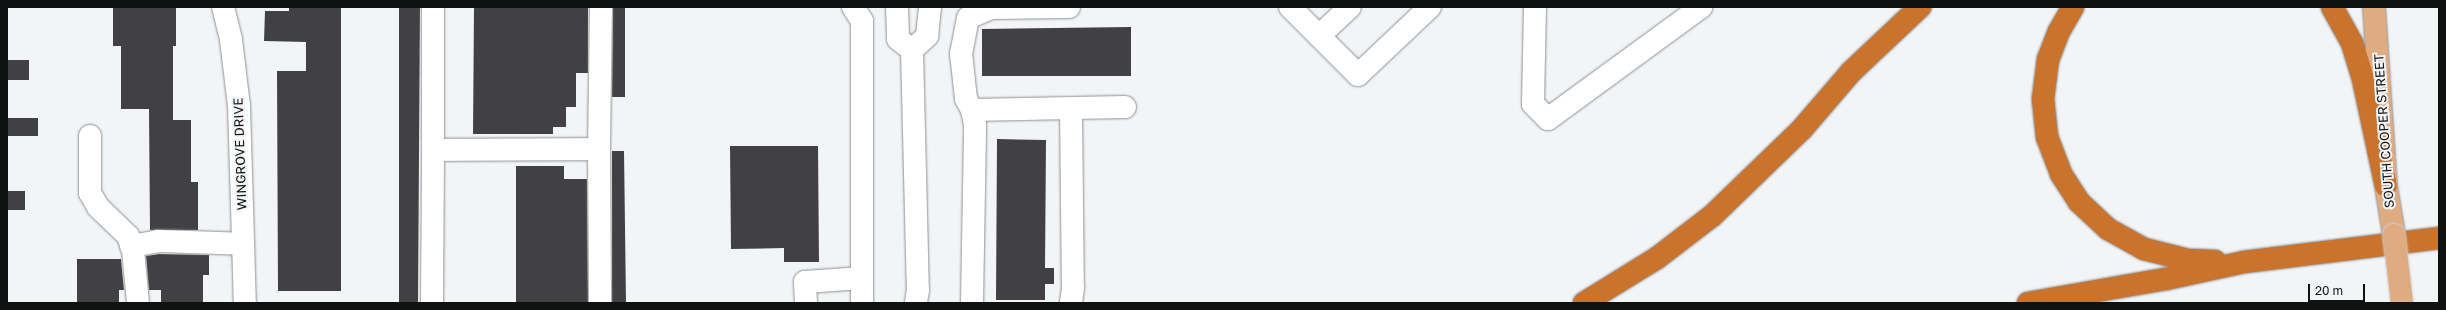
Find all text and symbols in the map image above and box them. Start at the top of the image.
street label: SOUTH COOPER STREET [2371,53,2397,209]
street label: WINGROVE DRIVE [230,98,250,210]
scale bar [2310,276,2367,302]
text: 20 m [2315,283,2343,298]

